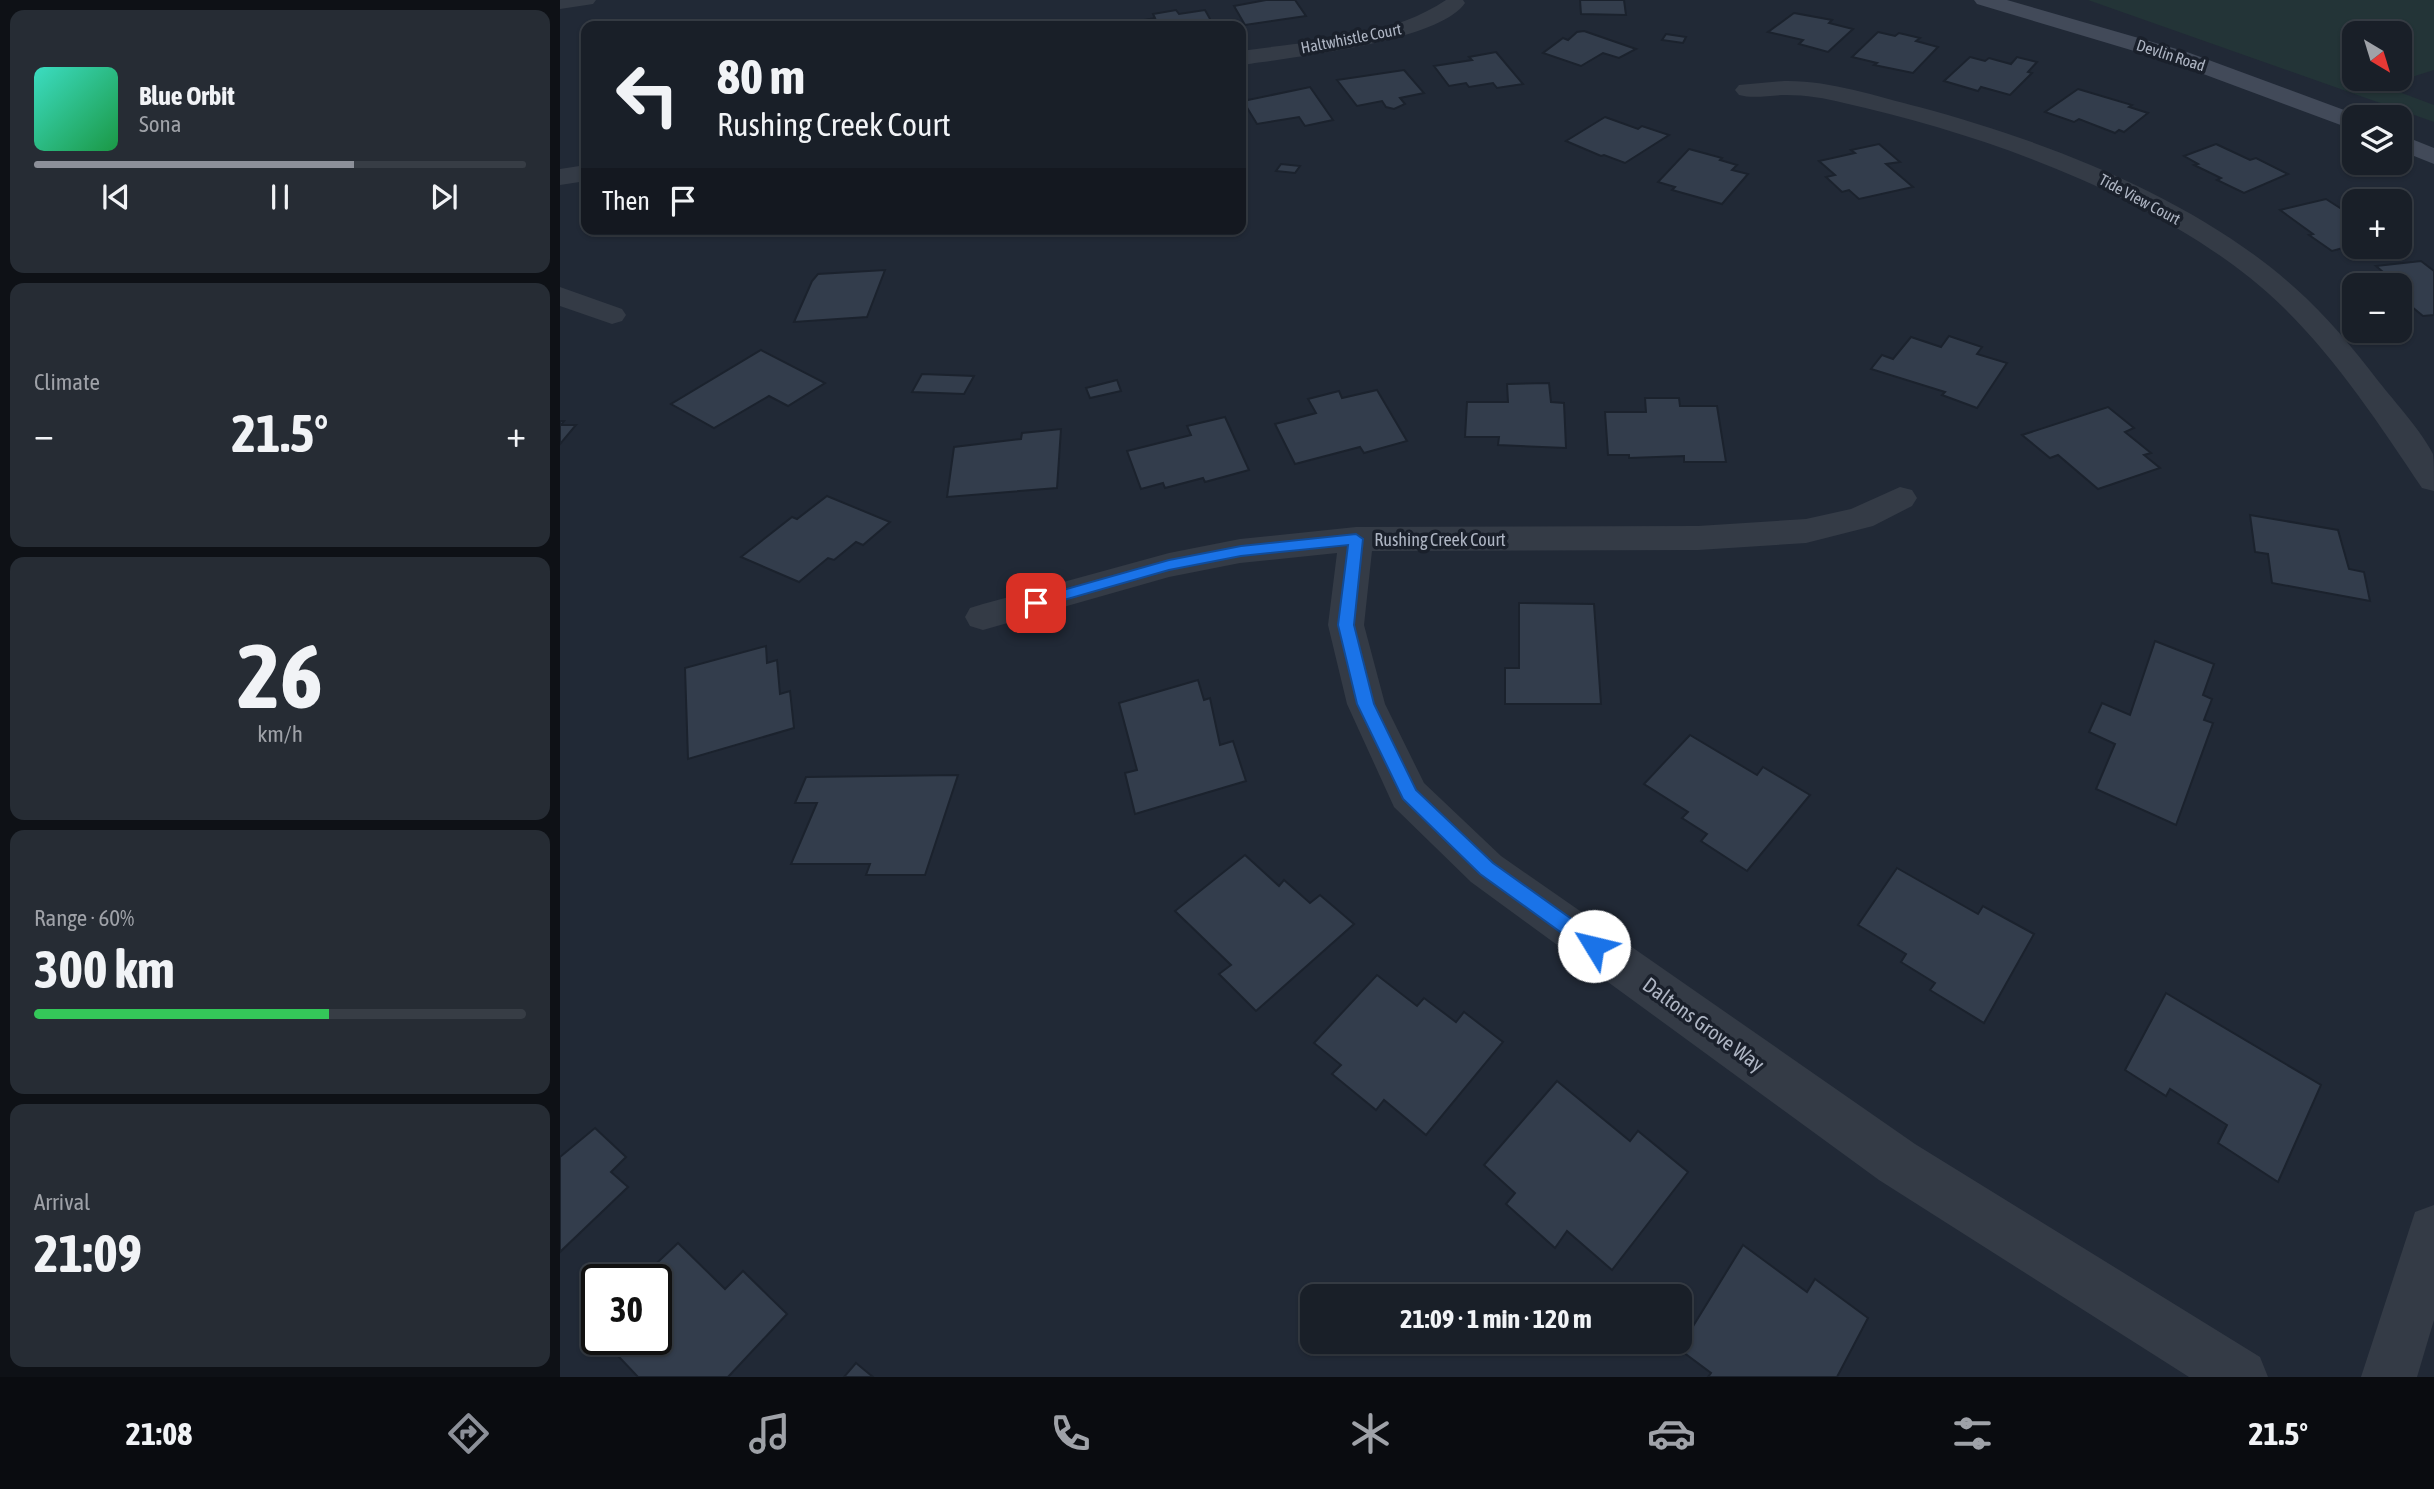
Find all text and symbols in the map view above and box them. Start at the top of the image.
street label: Haltwhistle Court [1299,19,1403,57]
north arrow [2342,21,2412,91]
map controls [2342,21,2412,343]
street label: Devlin Road [2134,35,2208,75]
text: 80 m [717,48,805,104]
icon: left [602,49,693,140]
text: Blue Orbit [139,81,235,111]
button: layers [2342,105,2412,175]
text: Rushing Creek Court [717,106,951,143]
text: Sona [139,111,181,137]
street label: Tide View Court [2096,170,2184,228]
icon: previous [97,178,135,216]
icon: pause [261,178,299,216]
icon: next [425,178,463,216]
icon: arrive [664,182,702,220]
text: Then [602,186,650,216]
button: + [2342,189,2412,259]
button: − [2342,273,2412,343]
text: Climate [34,369,100,395]
text: 21.5° [232,403,328,463]
text: − [34,412,54,455]
text: + [506,412,526,455]
street label: Rushing Creek Court [1374,529,1506,550]
pin [1006,573,1066,633]
icon: arrive [1017,584,1055,622]
text: 26 [237,623,323,727]
text: km/h [257,721,303,747]
text: Range · 60% [34,905,134,931]
position arrow [1557,909,1631,983]
text: 300 km [34,939,175,999]
street label: Daltons Grove Way [1639,972,1770,1076]
text: Arrival [34,1189,90,1215]
text: 21:09 [34,1223,142,1283]
speed limit sign: 30 [581,1264,672,1355]
text: 21:09 · 1 min · 120 m [1400,1304,1592,1334]
icon: directions [444,1409,493,1458]
icon: music [745,1409,794,1458]
icon: phone [1046,1409,1095,1458]
icon: climate [1346,1409,1395,1458]
icon: car [1647,1409,1696,1458]
icon: filters [1948,1409,1997,1458]
text: 21:08 [126,1415,192,1452]
text: 21.5° [2248,1415,2308,1452]

